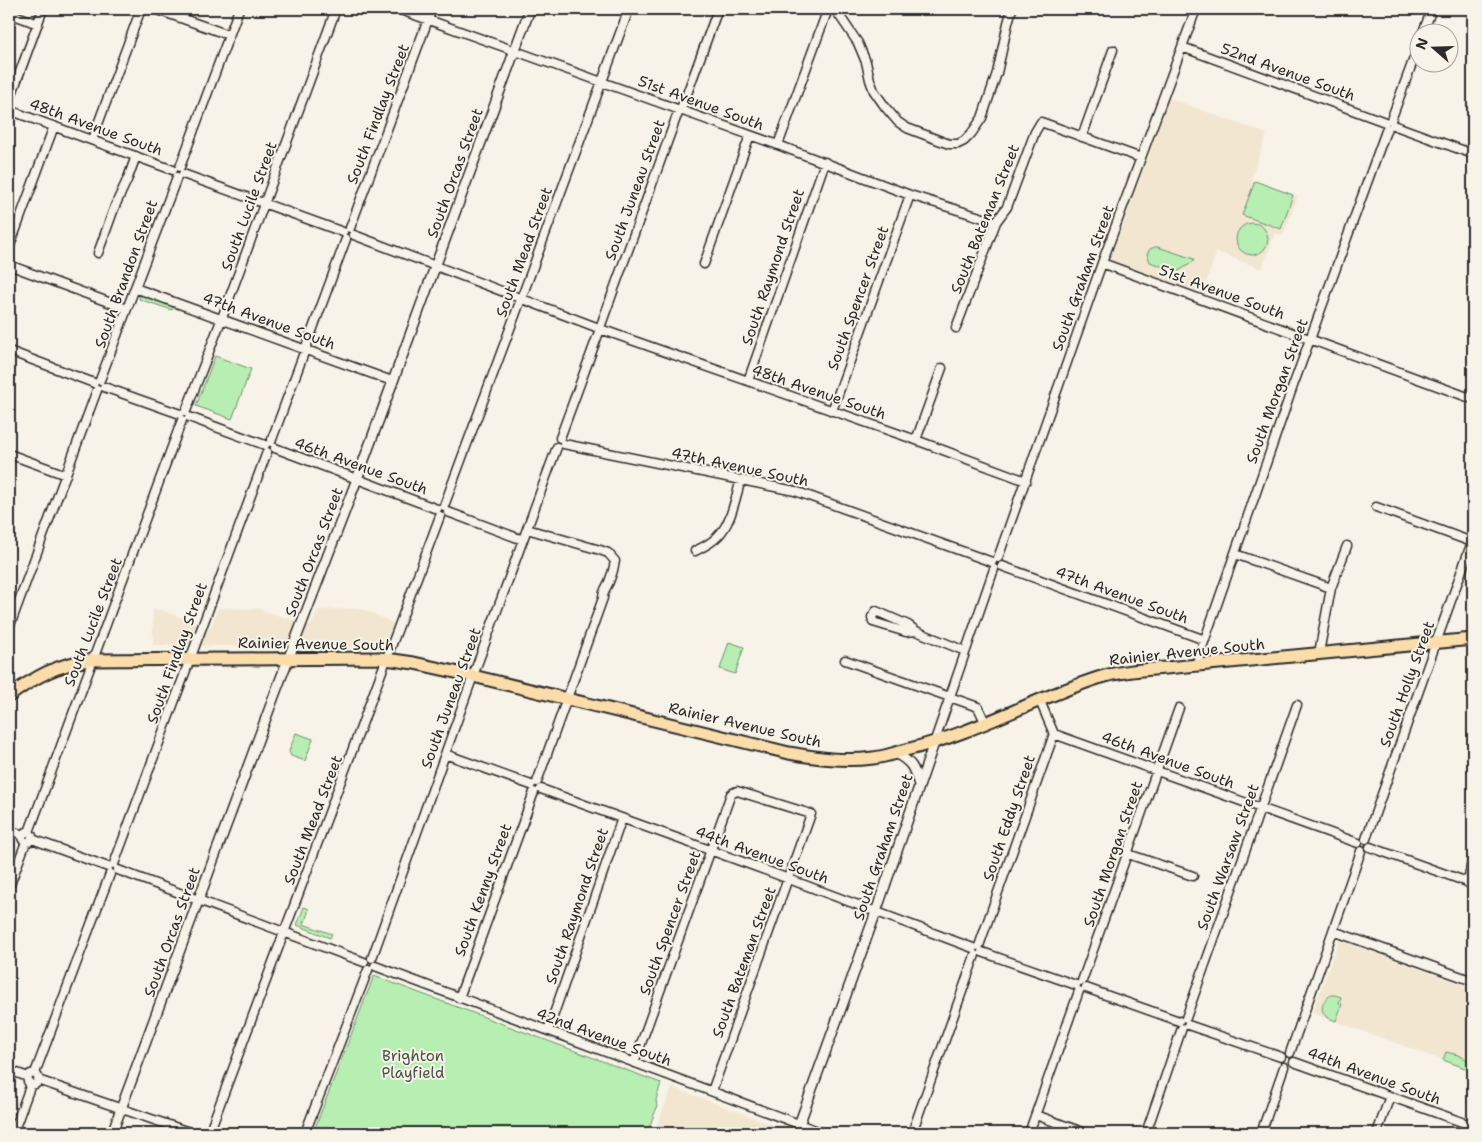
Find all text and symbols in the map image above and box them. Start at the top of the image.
north arrow [1410,22,1460,72]
text: N [1411,35,1432,52]
street label: 52nd Avenue South [1218,38,1358,106]
street label: South Findlay Street [342,41,414,187]
street label: 51st Avenue South [635,71,767,135]
street label: 48th Avenue South [26,94,166,160]
street label: South Orcas Street [422,105,488,241]
street label: South Juneau Street [600,117,670,263]
street label: South Lucile Street [216,139,282,273]
street label: South Bateman Street [946,141,1024,297]
street label: South Mead Street [491,184,557,320]
street label: South Raymond Street [737,186,809,348]
street label: South Brandon Street [90,197,162,351]
street label: South Graham Street [1047,202,1119,354]
street label: South Spencer Street [823,223,893,373]
street label: 51st Avenue South [1156,260,1288,324]
street label: 47th Avenue South [200,288,338,354]
street label: South Morgan Street [1241,316,1313,466]
street label: 48th Avenue South [749,360,889,424]
street label: 46th Avenue South [291,433,431,499]
street label: 47th Avenue South [669,443,811,491]
street label: South Orcas Street [280,485,348,619]
street label: South Lucile Street [59,555,127,689]
street label: 47th Avenue South [1053,562,1191,628]
street label: South Findlay Street [142,580,212,726]
street label: South Holly Street [1375,618,1439,750]
street label: South Juneau Street [416,625,486,771]
street label: Rainier Avenue South [238,633,394,655]
street label: Rainier Avenue South [1108,634,1266,670]
street label: Rainier Avenue South [667,698,823,752]
street label: 46th Avenue South [1098,727,1238,793]
street label: South Mead Street [279,752,347,888]
street label: South Eddy Street [978,752,1040,884]
street label: South Graham Street [848,771,918,923]
street label: South Morgan Street [1079,778,1147,930]
street label: South Warsaw Street [1192,781,1264,933]
street label: South Kenny Street [450,821,516,959]
street label: 44th Avenue South [692,822,832,888]
street label: South Raymond Street [541,825,613,987]
street label: South Spencer Street [635,848,705,998]
street label: South Orcas Street [139,864,205,1000]
street label: South Bateman Street [707,884,781,1040]
street label: 42nd Avenue South [534,1003,674,1071]
street label: 44th Avenue South [1304,1043,1444,1109]
park label: Brighton Playfield [382,1046,445,1083]

